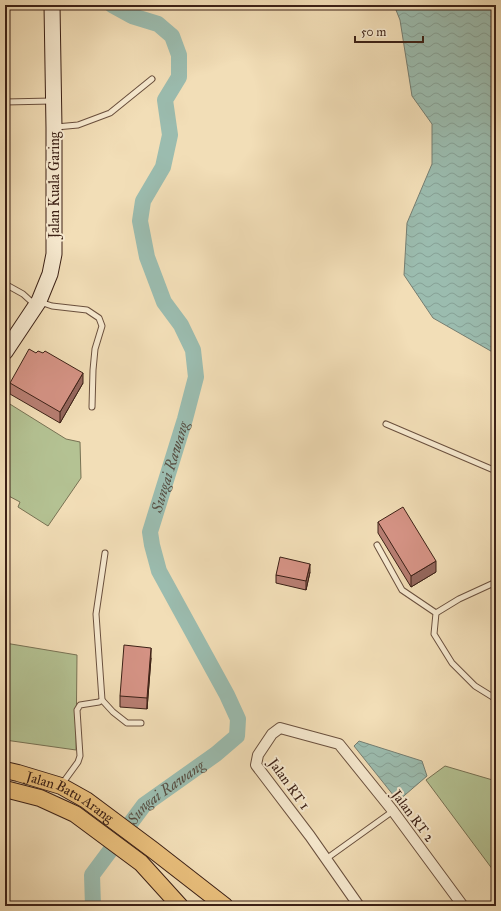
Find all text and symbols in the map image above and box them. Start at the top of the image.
scale bar [355,18,423,44]
text: 50 m [361,25,386,39]
street label: Jalan Kuala Garing [46,131,64,240]
water label: Sungai Rawang [147,418,193,516]
street label: Jalan RT 1 [263,753,314,814]
water label: Sungai Rawang [123,755,209,829]
street label: Jalan Batu Arang [22,767,118,827]
street label: Jalan RT 2 [386,785,438,846]

